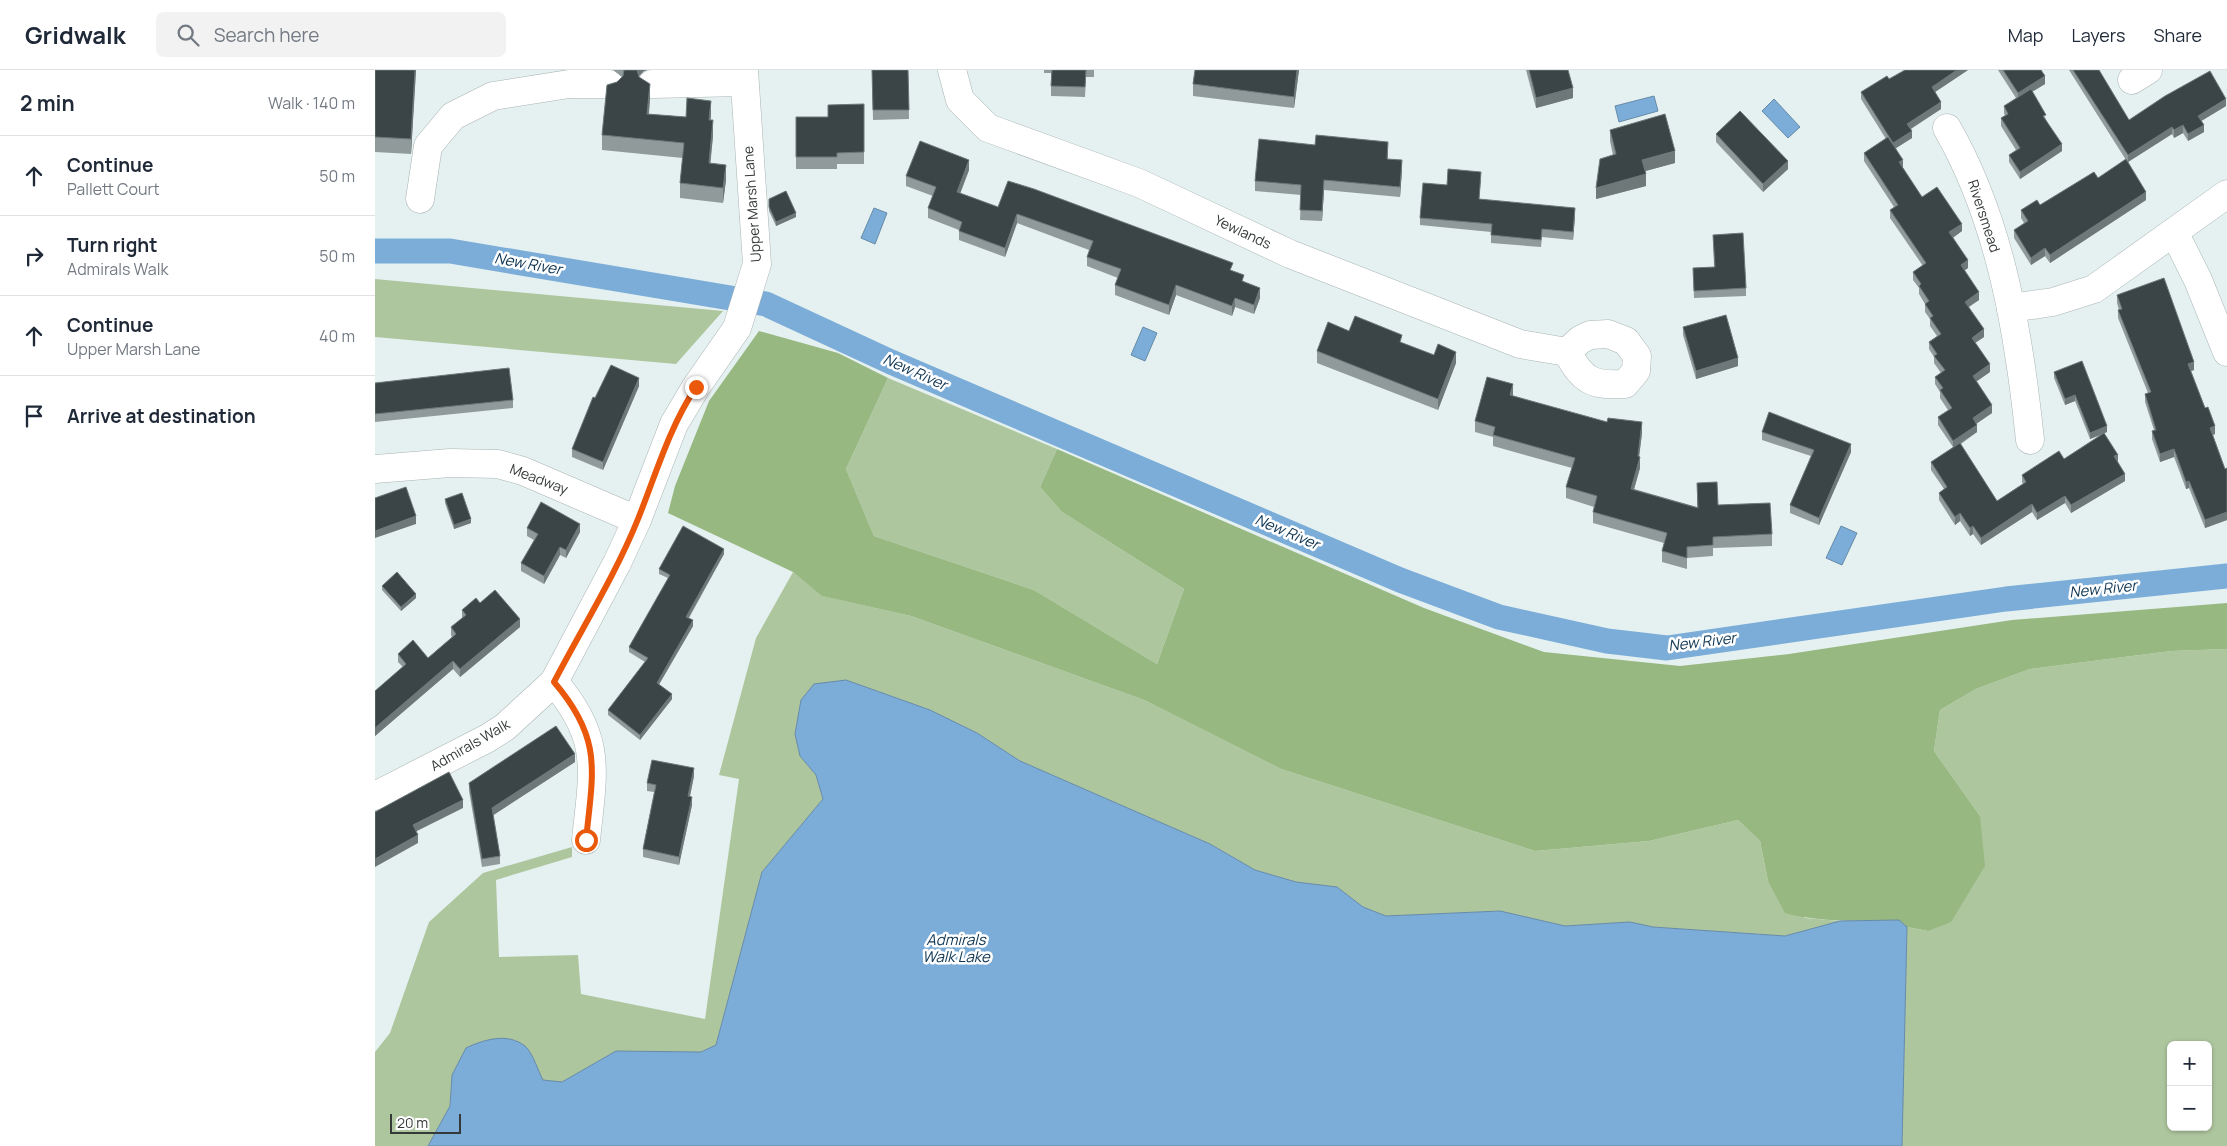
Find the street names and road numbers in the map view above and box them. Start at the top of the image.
street label: Upper Marsh Lane [738,145,765,263]
street label: Riversmead [1964,177,2005,255]
street label: Yewlands [1212,210,1275,253]
street label: Meadway [507,459,572,499]
street label: Admirals Walk [427,714,514,775]

